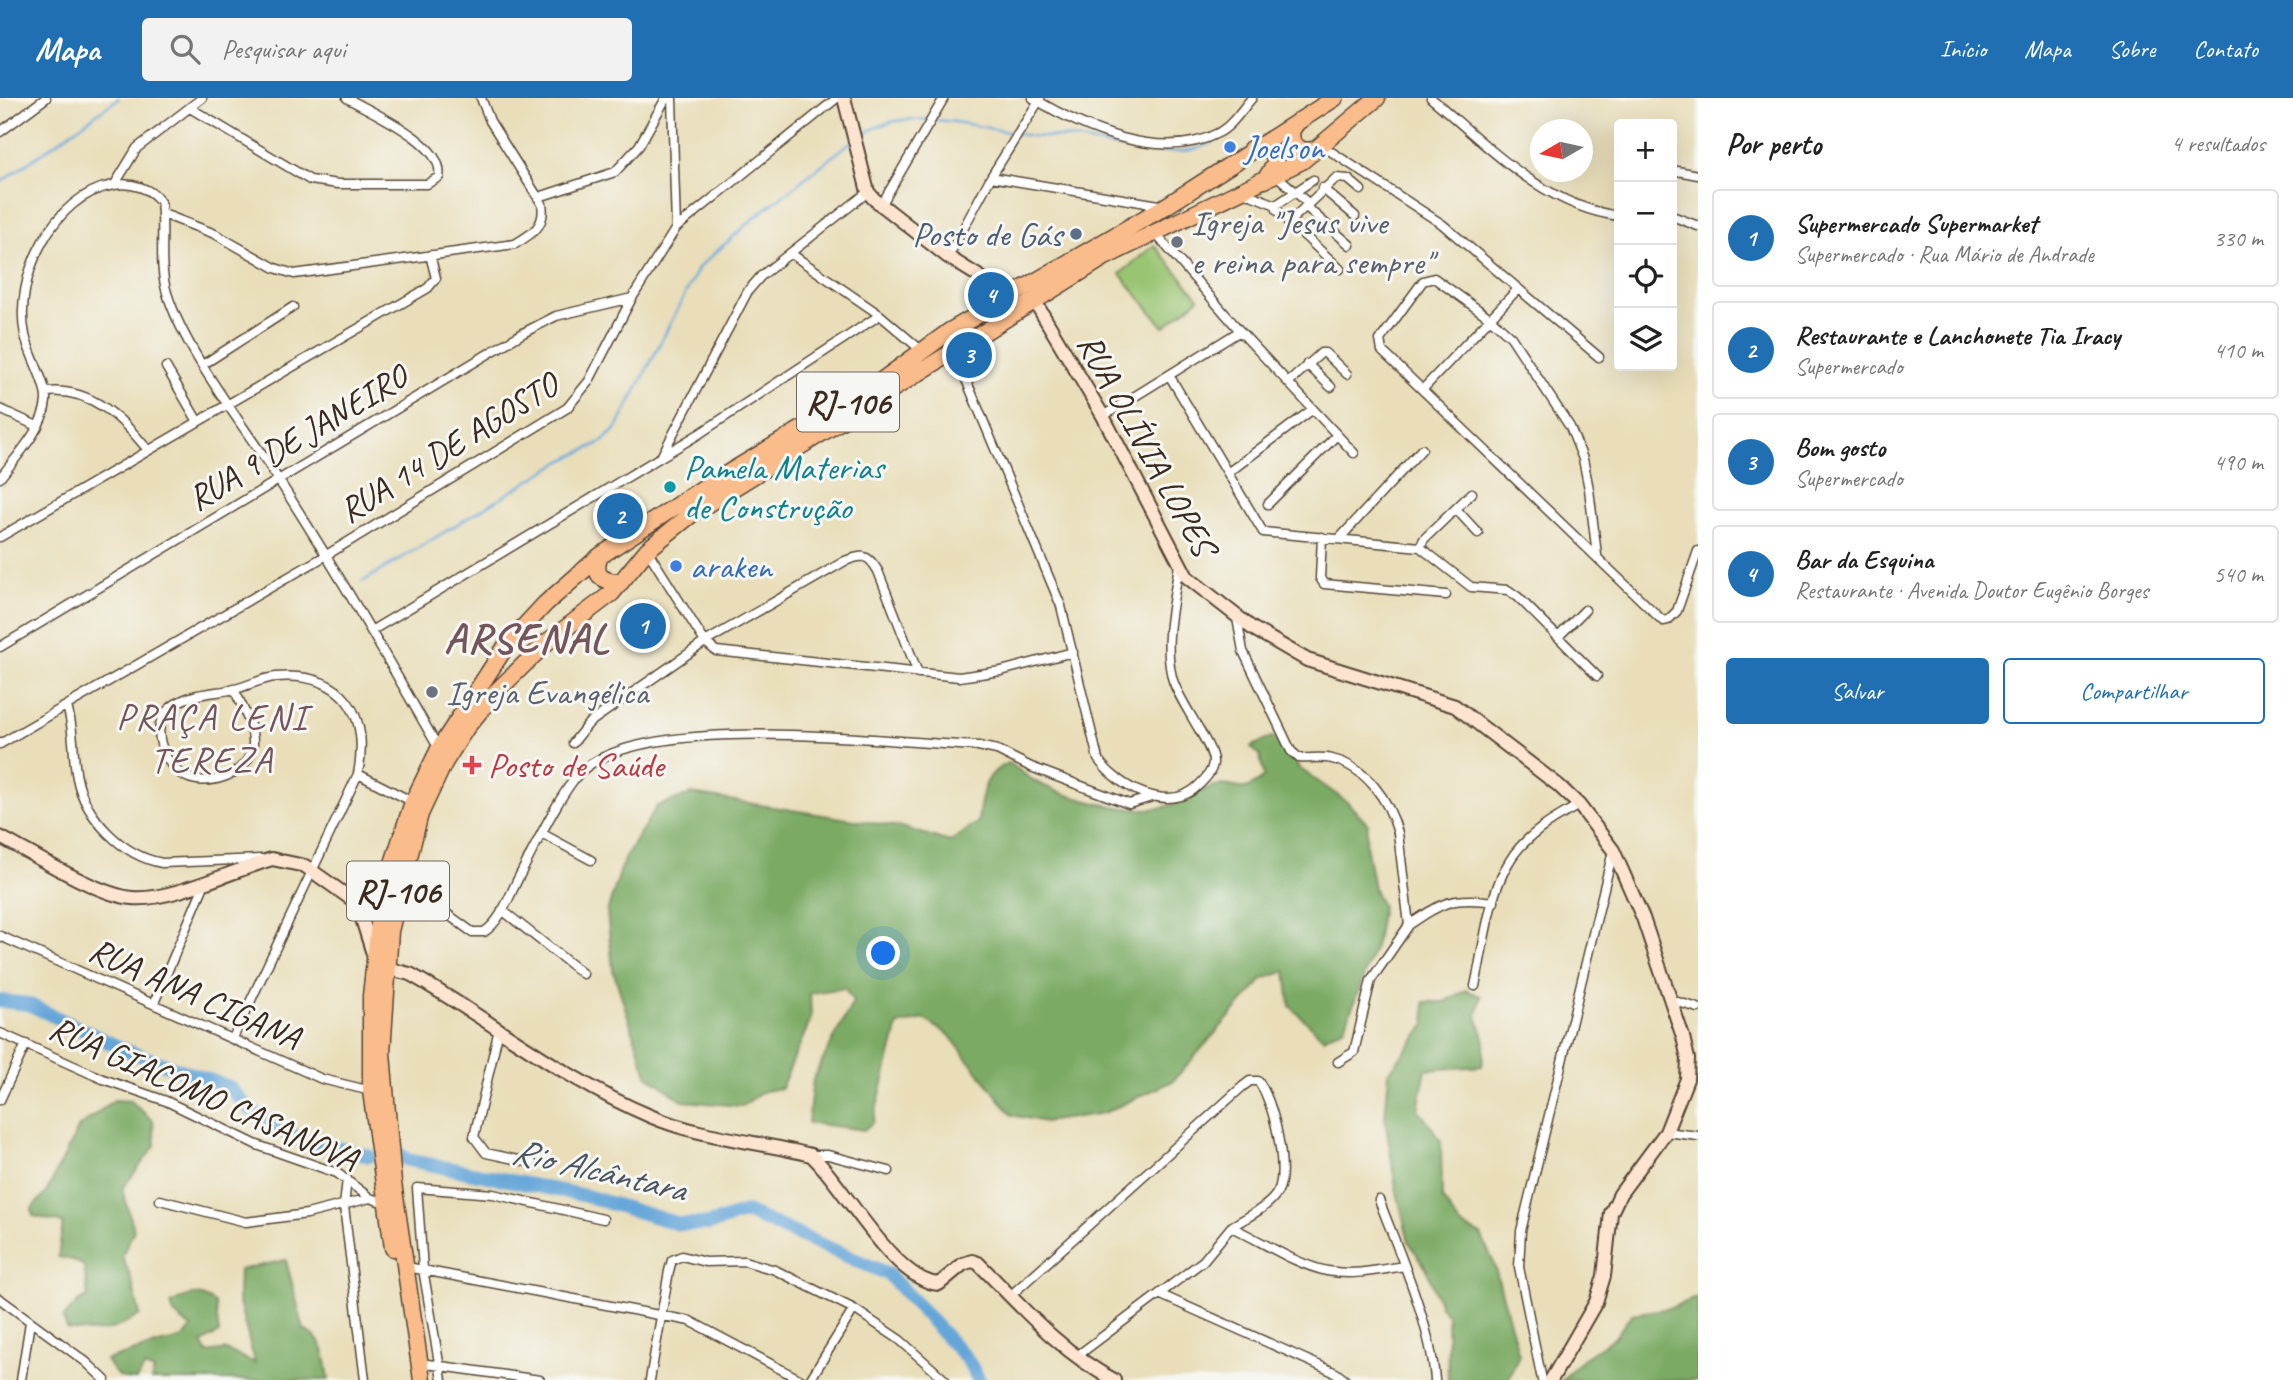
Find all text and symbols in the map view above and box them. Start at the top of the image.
search box [142,18,632,81]
text: Mapa [35,28,100,70]
icon: search [166,30,204,68]
text: Pesquisar aqui [222,33,346,66]
text: Início [1940,34,1986,64]
text: Mapa [2024,34,2071,64]
text: Sobre [2109,34,2155,64]
text: Contato [2193,34,2258,64]
north arrow [1530,119,1593,182]
map controls [1614,119,1677,371]
button: + [1614,119,1677,182]
place label: Joelson [1242,125,1326,170]
text: Por perto [1726,125,1821,163]
text: 4 resultados [2171,129,2265,158]
marker: Joelson [1222,139,1238,155]
button: − [1614,182,1677,245]
place label: Igreja "Jesus vive e reina para sempre" [1191,200,1439,285]
text: Supermercado Supermarket [1795,207,2037,240]
place label: Posto de Gás [912,212,1065,257]
text: 1 [1746,224,1756,253]
text: 330 m [2214,224,2263,253]
marker: Posto de Gás [1068,226,1084,242]
marker: Igreja "Jesus vive e reina para sempre" [1169,234,1185,250]
text: Supermercado · Rua Mário de Andrade [1795,240,2094,269]
button: locate [1614,245,1677,308]
pin: 4 [968,269,1014,321]
button: layers [1614,308,1677,371]
text: Restaurante e Lanchonete Tia Iracy [1795,319,2120,352]
street label: RUA OLÍVIA LOPES [1067,326,1229,569]
pin: 3 [946,329,992,381]
text: 2 [1746,336,1756,365]
text: 410 m [2214,336,2263,365]
street label: RUA 9 DE JANEIRO [179,352,418,521]
text: Supermercado [1795,352,1903,381]
street label: RUA 14 DE AGOSTO [330,360,569,533]
road number: RJ-106 [797,372,899,432]
text: Bom gosto [1795,431,1885,464]
place label: Pamela Materias de Construção [684,445,887,530]
text: 3 [1746,448,1756,477]
text: 490 m [2214,448,2263,477]
text: Supermercado [1795,464,1903,493]
marker: Pamela Materias de Construção [662,479,678,495]
pin: 2 [597,490,643,542]
text: Bar da Esquina [1795,543,1933,576]
place label: araken [690,544,774,589]
marker: araken [668,558,684,574]
text: 4 [1746,560,1756,589]
text: 540 m [2214,560,2263,589]
text: Restaurante · Avenida Doutor Eugênio Borges [1795,576,2148,605]
pin: 1 [620,600,666,652]
district label: ARSENAL [444,612,610,665]
button: Salvar [1726,658,1989,724]
button: Compartilhar [2003,658,2265,724]
place label: Igreja Evangélica [446,670,650,715]
marker: Igreja Evangélica [424,684,440,700]
district label: PRAÇA LENI TEREZA [116,693,314,783]
place label: Posto de Saúde [488,743,666,788]
marker: Posto de Saúde [462,755,482,775]
road number: RJ-106 [347,862,449,920]
street label: RUA ANA CIGANA [82,927,309,1061]
your location [866,936,900,970]
street label: RUA GIACOMO CASANOVA [43,1005,366,1182]
water label: Rio Alcântara [508,1127,693,1213]

